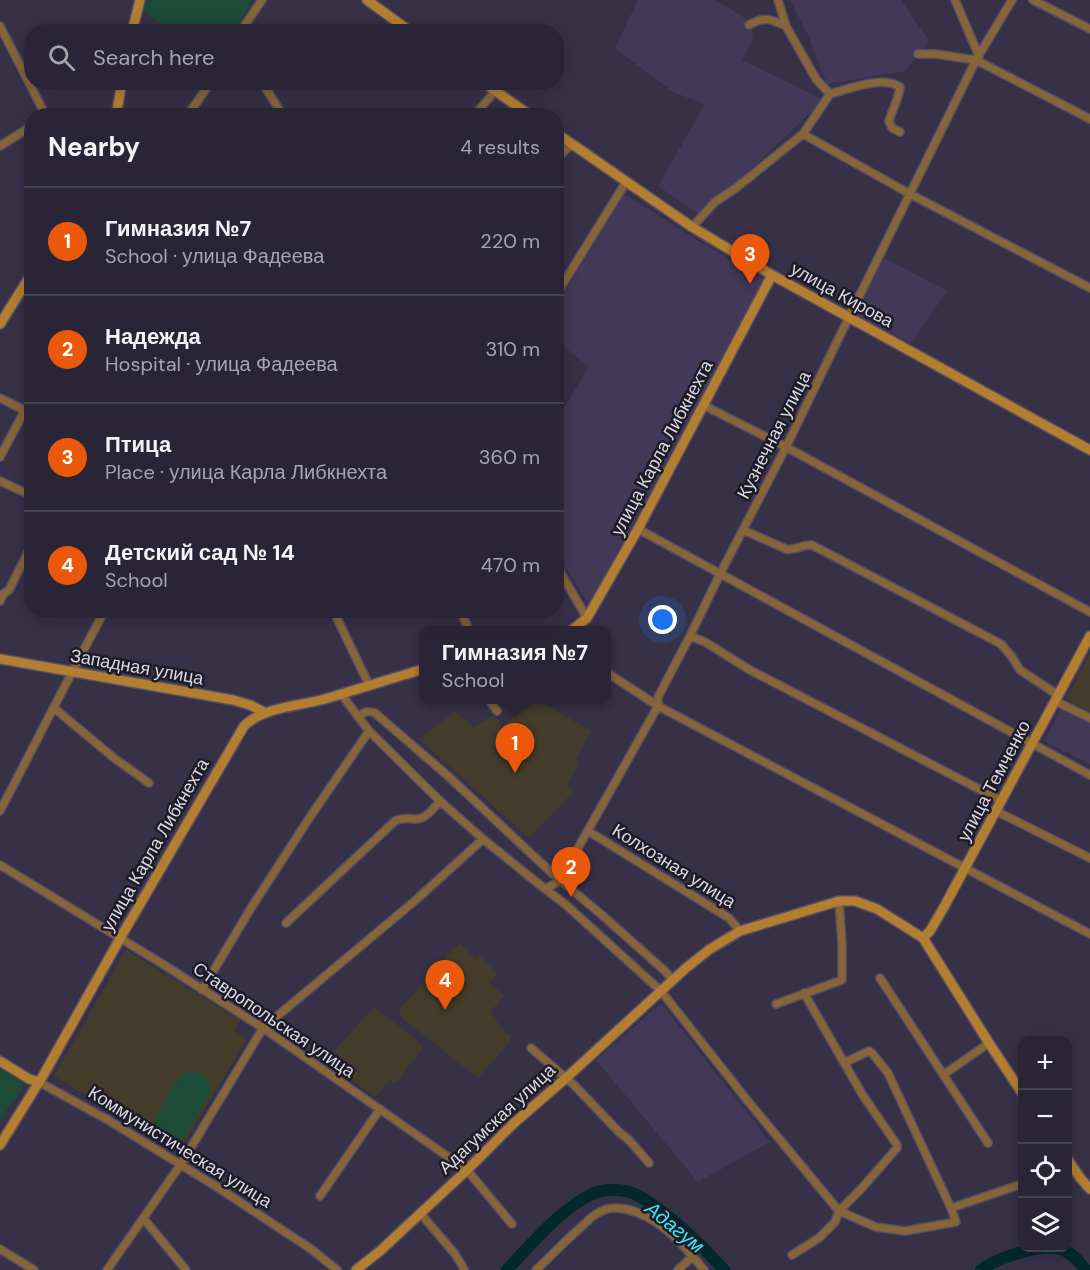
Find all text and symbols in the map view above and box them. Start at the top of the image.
search box [24,24,564,90]
icon: search [45,41,78,74]
text: Search here [93,43,214,72]
text: Nearby [48,130,140,164]
text: 4 results [460,134,540,160]
text: Гимназия №7 [105,214,251,243]
text: 1 [64,228,71,254]
text: 220 m [480,228,540,254]
pin: 3 [730,234,770,284]
text: School · улица Фадеева [105,243,324,269]
street label: улица Кирова [786,257,899,334]
text: Надежда [105,322,201,351]
text: 2 [62,336,73,362]
text: 310 m [485,336,540,362]
text: Hospital · улица Фадеева [105,351,338,377]
street label: улица Карла Либкнехта [605,355,719,540]
street label: Кузнечная улица [731,366,817,503]
text: Птица [105,430,171,459]
text: 3 [61,444,74,470]
text: 360 m [479,444,540,470]
text: Place · улица Карла Либкнехта [105,459,387,485]
text: Детский сад № 14 [105,538,295,567]
text: 4 [61,552,74,578]
text: 470 m [481,552,540,578]
text: School [105,567,168,593]
your location [648,605,677,634]
popup [419,626,611,704]
text: Гимназия №7 [442,638,588,667]
street label: Западная улица [68,643,207,691]
text: School [442,667,505,693]
street label: улица Темченко [952,716,1036,846]
pin: 1 [496,724,534,773]
street label: улица Карла Либкнехта [96,753,215,936]
street label: Колхозная улица [608,818,741,914]
pin: 2 [552,848,590,897]
street label: Ставропольская улица [188,957,361,1084]
pin: 4 [426,960,464,1010]
map controls [1018,1036,1072,1252]
button: + [1018,1036,1072,1090]
street label: Адагумская улица [433,1058,561,1179]
street label: Коммунистическая улица [84,1081,277,1214]
button: − [1018,1090,1072,1144]
button: locate [1018,1144,1072,1198]
water label: Адагум [639,1195,710,1259]
button: layers [1018,1198,1072,1252]

